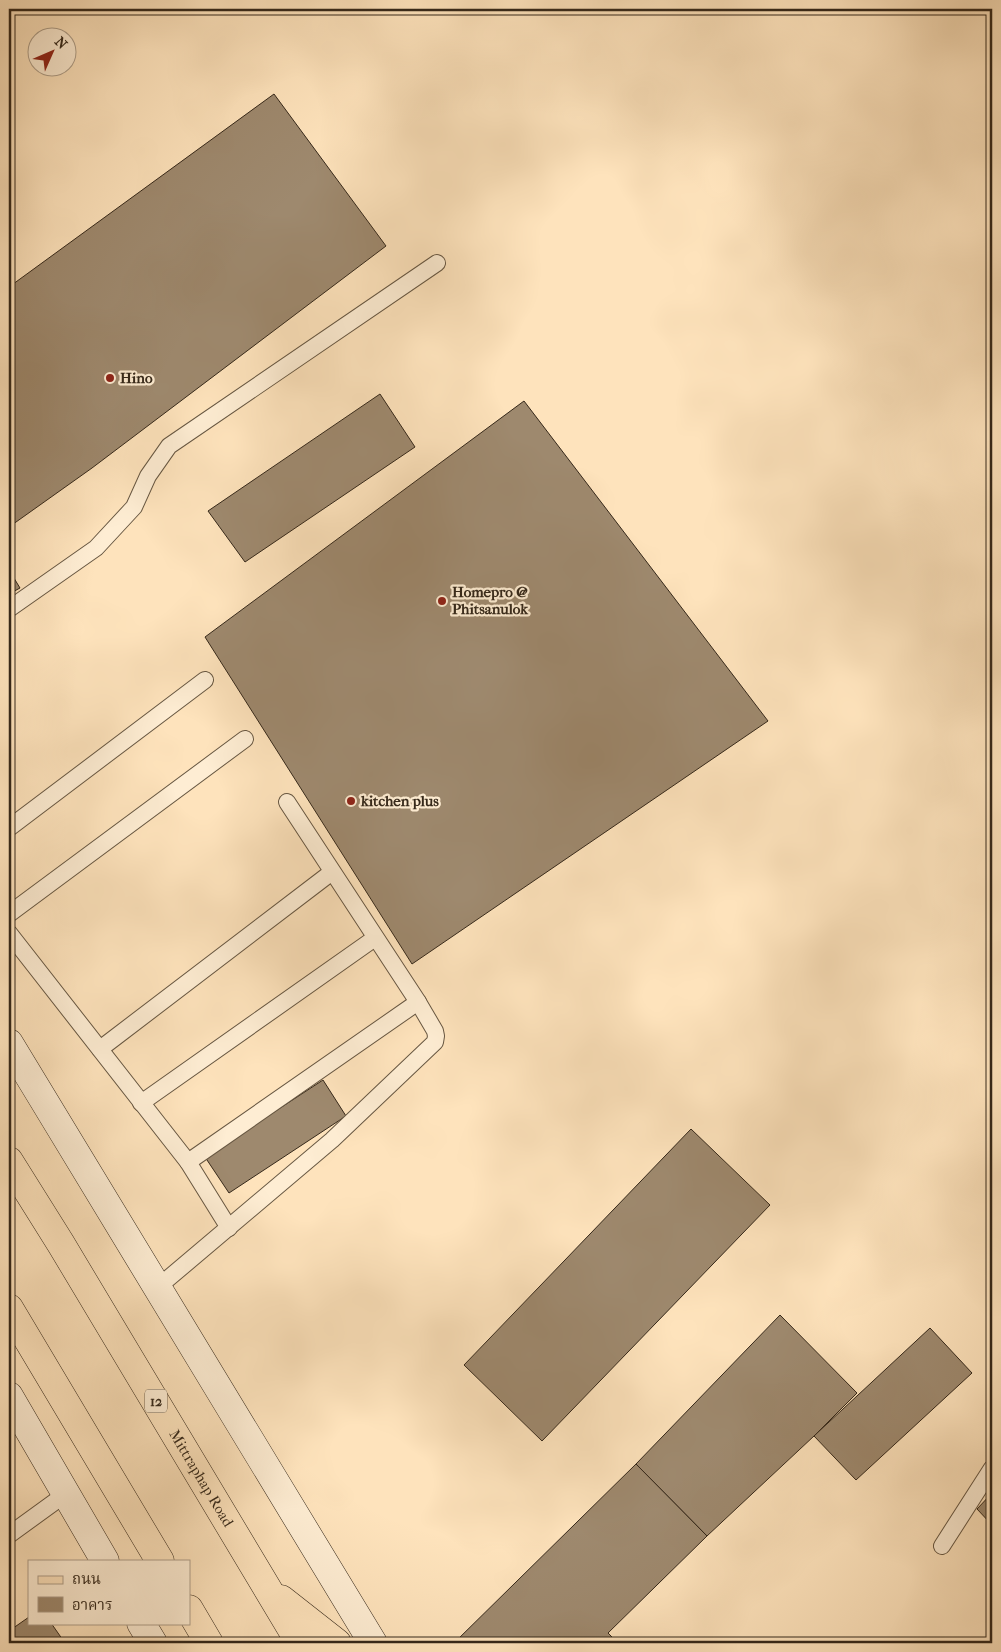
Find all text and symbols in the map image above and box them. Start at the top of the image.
north arrow [28,28,78,78]
text: N [51,33,71,53]
place label: Hino [120,369,153,387]
marker: Hino [104,372,116,384]
place label: Homepro @ Phitsanulok [452,583,529,618]
marker: Homepro @ Phitsanulok [436,595,448,607]
place label: kitchen plus [360,792,439,810]
marker: kitchen plus [345,795,357,807]
road number: 12 [145,1390,167,1412]
street label: Mittraphap Road [165,1426,238,1531]
legend [28,1560,190,1624]
text: ถนน [72,1570,101,1588]
text: อาคาร [72,1596,112,1614]

